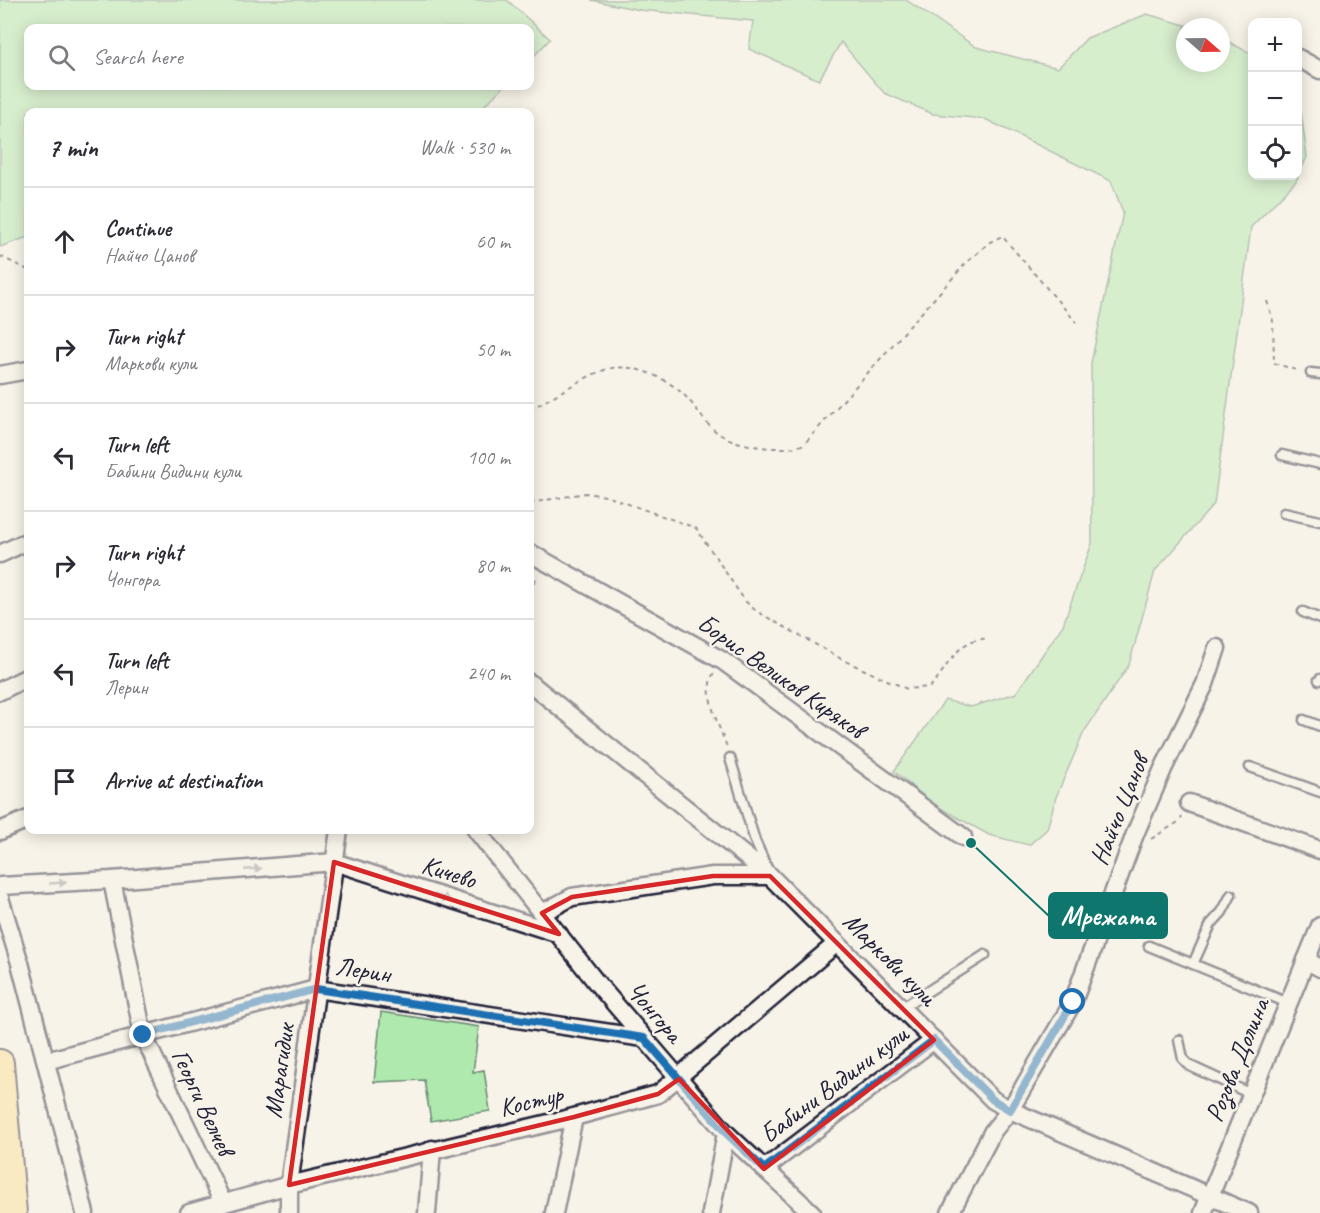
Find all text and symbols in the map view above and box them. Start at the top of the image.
north arrow [1176,18,1230,72]
map controls [1248,18,1302,180]
button: + [1248,18,1302,72]
search box [24,24,534,90]
icon: search [45,41,78,74]
text: Search here [93,43,183,71]
button: − [1248,72,1302,126]
button: locate [1248,126,1302,180]
text: 7 min [48,131,98,164]
text: Walk · 530 m [420,135,510,160]
text: Continue [105,215,171,243]
icon: ahead [48,225,81,258]
text: 60 m [476,229,510,254]
text: Найчо Цанов [105,243,194,268]
text: Turn right [105,323,182,351]
icon: right [48,333,81,366]
text: 50 m [476,337,510,362]
text: Маркови кули [105,351,197,376]
text: Turn left [105,431,169,459]
icon: left [48,441,81,474]
text: 100 m [467,445,510,470]
text: Бабини Видини кули [105,459,241,484]
text: Turn right [105,539,182,567]
icon: right [48,549,81,582]
text: 80 m [476,553,510,578]
text: Чонгора [105,567,159,592]
street label: Борис Великов Киряков [691,606,875,748]
text: Turn left [105,647,169,675]
icon: left [48,657,81,690]
text: 240 m [467,661,510,686]
text: Лерин [105,675,147,700]
street label: Найчо Цанов [1082,745,1158,870]
icon: arrive [48,765,81,798]
text: Arrive at destination [105,767,262,795]
street label: Кичево [418,848,482,897]
one-way arrow [243,864,262,874]
one-way arrow [49,878,68,887]
one-way arrow [433,892,451,902]
callout: Мрежата [1049,893,1167,938]
text: Мрежата [1061,899,1157,933]
street label: Маркови кули [836,905,945,1014]
street label: Лерин [333,949,394,991]
street label: Чонгора [620,974,692,1051]
route start [1059,988,1085,1014]
street label: Розова Долина [1197,991,1278,1127]
street label: Бабини Видини кули [753,1017,916,1151]
street label: Марагидик [256,1020,302,1120]
route end [129,1021,155,1047]
street label: Георги Велчев [164,1044,244,1164]
street label: Костур [496,1077,568,1124]

